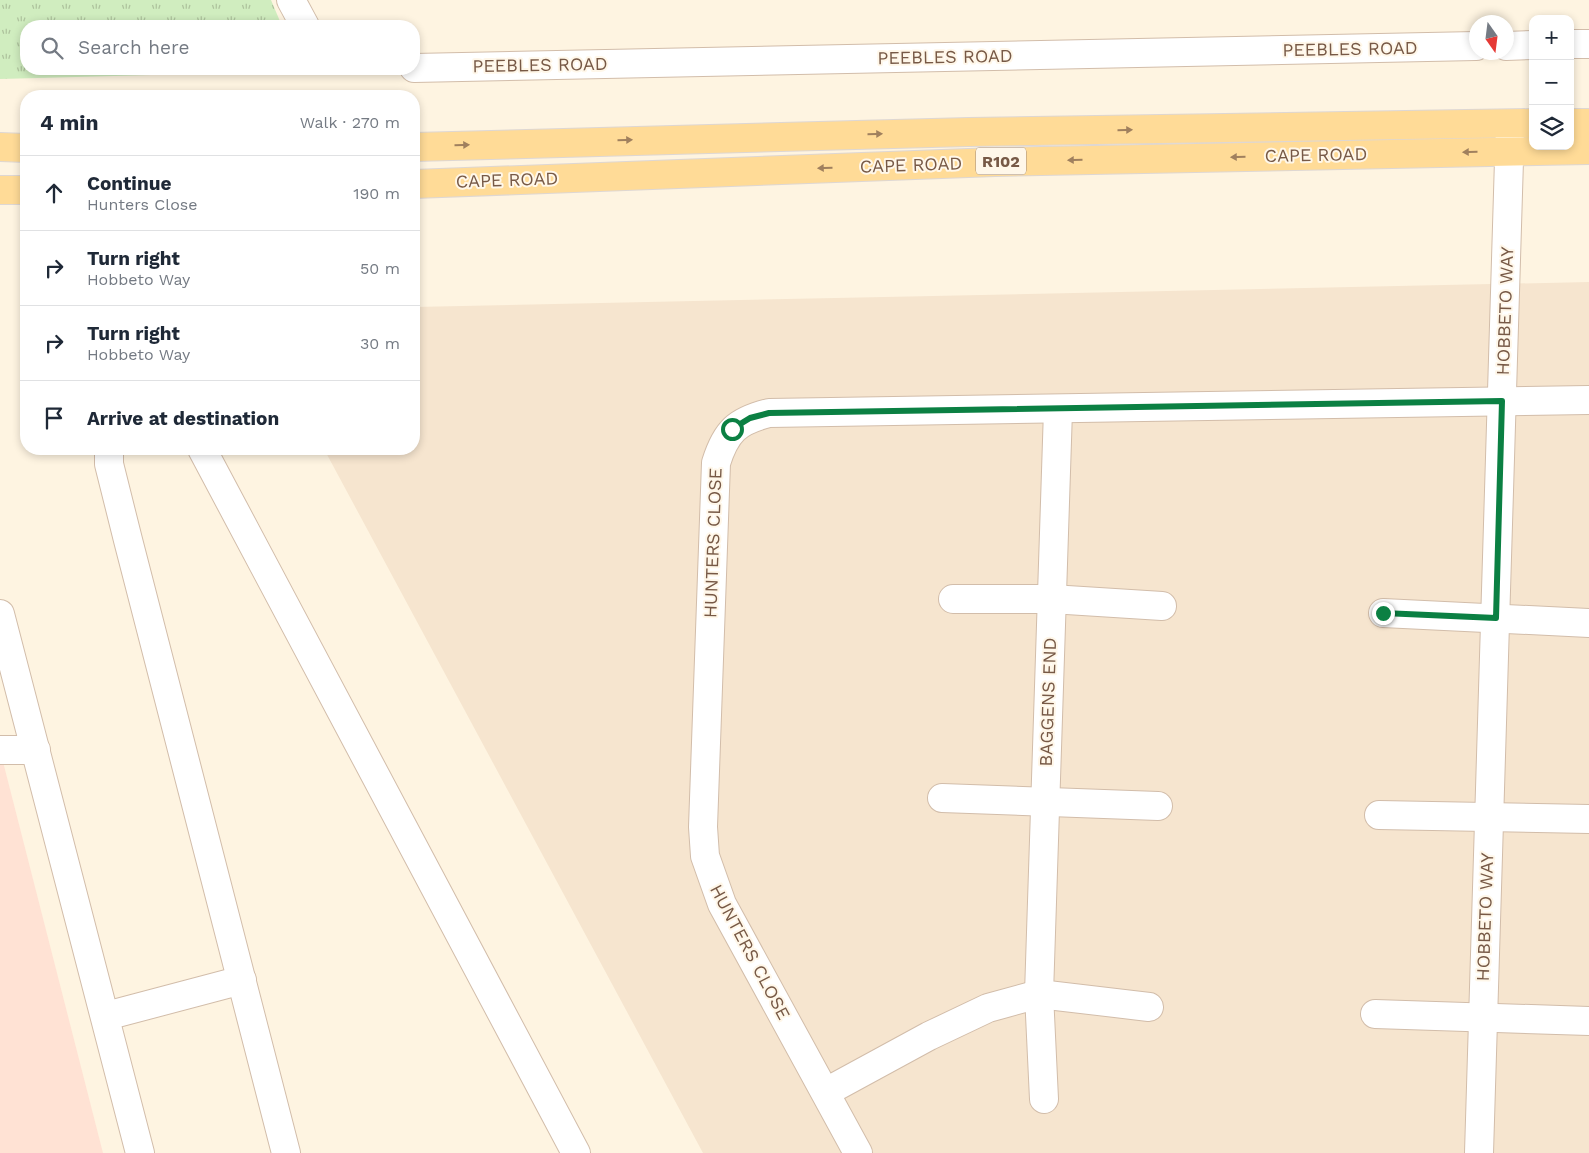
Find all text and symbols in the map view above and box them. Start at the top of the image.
north arrow [1469,15,1514,60]
map controls [1529,15,1574,150]
button: + [1529,15,1574,60]
search box [20,20,420,75]
icon: search [38,34,66,62]
text: Search here [78,36,189,59]
street label: PEEBLES ROAD [1282,37,1418,60]
street label: PEEBLES ROAD [877,45,1013,68]
street label: PEEBLES ROAD [472,53,608,76]
button: − [1529,60,1574,105]
button: layers [1529,105,1574,150]
text: 4 min [40,110,98,135]
text: Walk · 270 m [300,113,400,132]
one-way arrow [1117,126,1133,134]
one-way arrow [867,130,883,138]
one-way arrow [617,136,633,144]
one-way arrow [455,141,471,149]
street label: CAPE ROAD [1265,143,1367,166]
road number: R102 [976,148,1026,175]
one-way arrow [1462,148,1478,156]
street label: CAPE ROAD [859,152,963,177]
one-way arrow [1230,153,1246,161]
one-way arrow [1067,156,1083,164]
one-way arrow [817,164,833,172]
street label: CAPE ROAD [455,167,559,192]
text: Continue [87,172,171,195]
icon: ahead [40,179,68,207]
text: 190 m [353,184,400,203]
text: Hunters Close [87,195,197,214]
street label: HOBBETO WAY [1492,246,1517,376]
text: Turn right [87,247,180,270]
icon: right [40,254,68,282]
text: 50 m [360,259,400,278]
text: Hobbeto Way [87,270,190,289]
text: Turn right [87,322,180,345]
icon: right [40,329,68,357]
text: 30 m [360,334,400,353]
text: Hobbeto Way [87,345,190,364]
icon: arrive [40,404,68,432]
text: Arrive at destination [87,407,279,430]
route start [721,418,744,441]
street label: HUNTERS CLOSE [699,467,726,618]
route end [1372,602,1395,625]
street label: BAGGENS END [1035,637,1060,767]
street label: HOBBETO WAY [1472,852,1497,982]
street label: HUNTERS CLOSE [706,880,795,1023]

